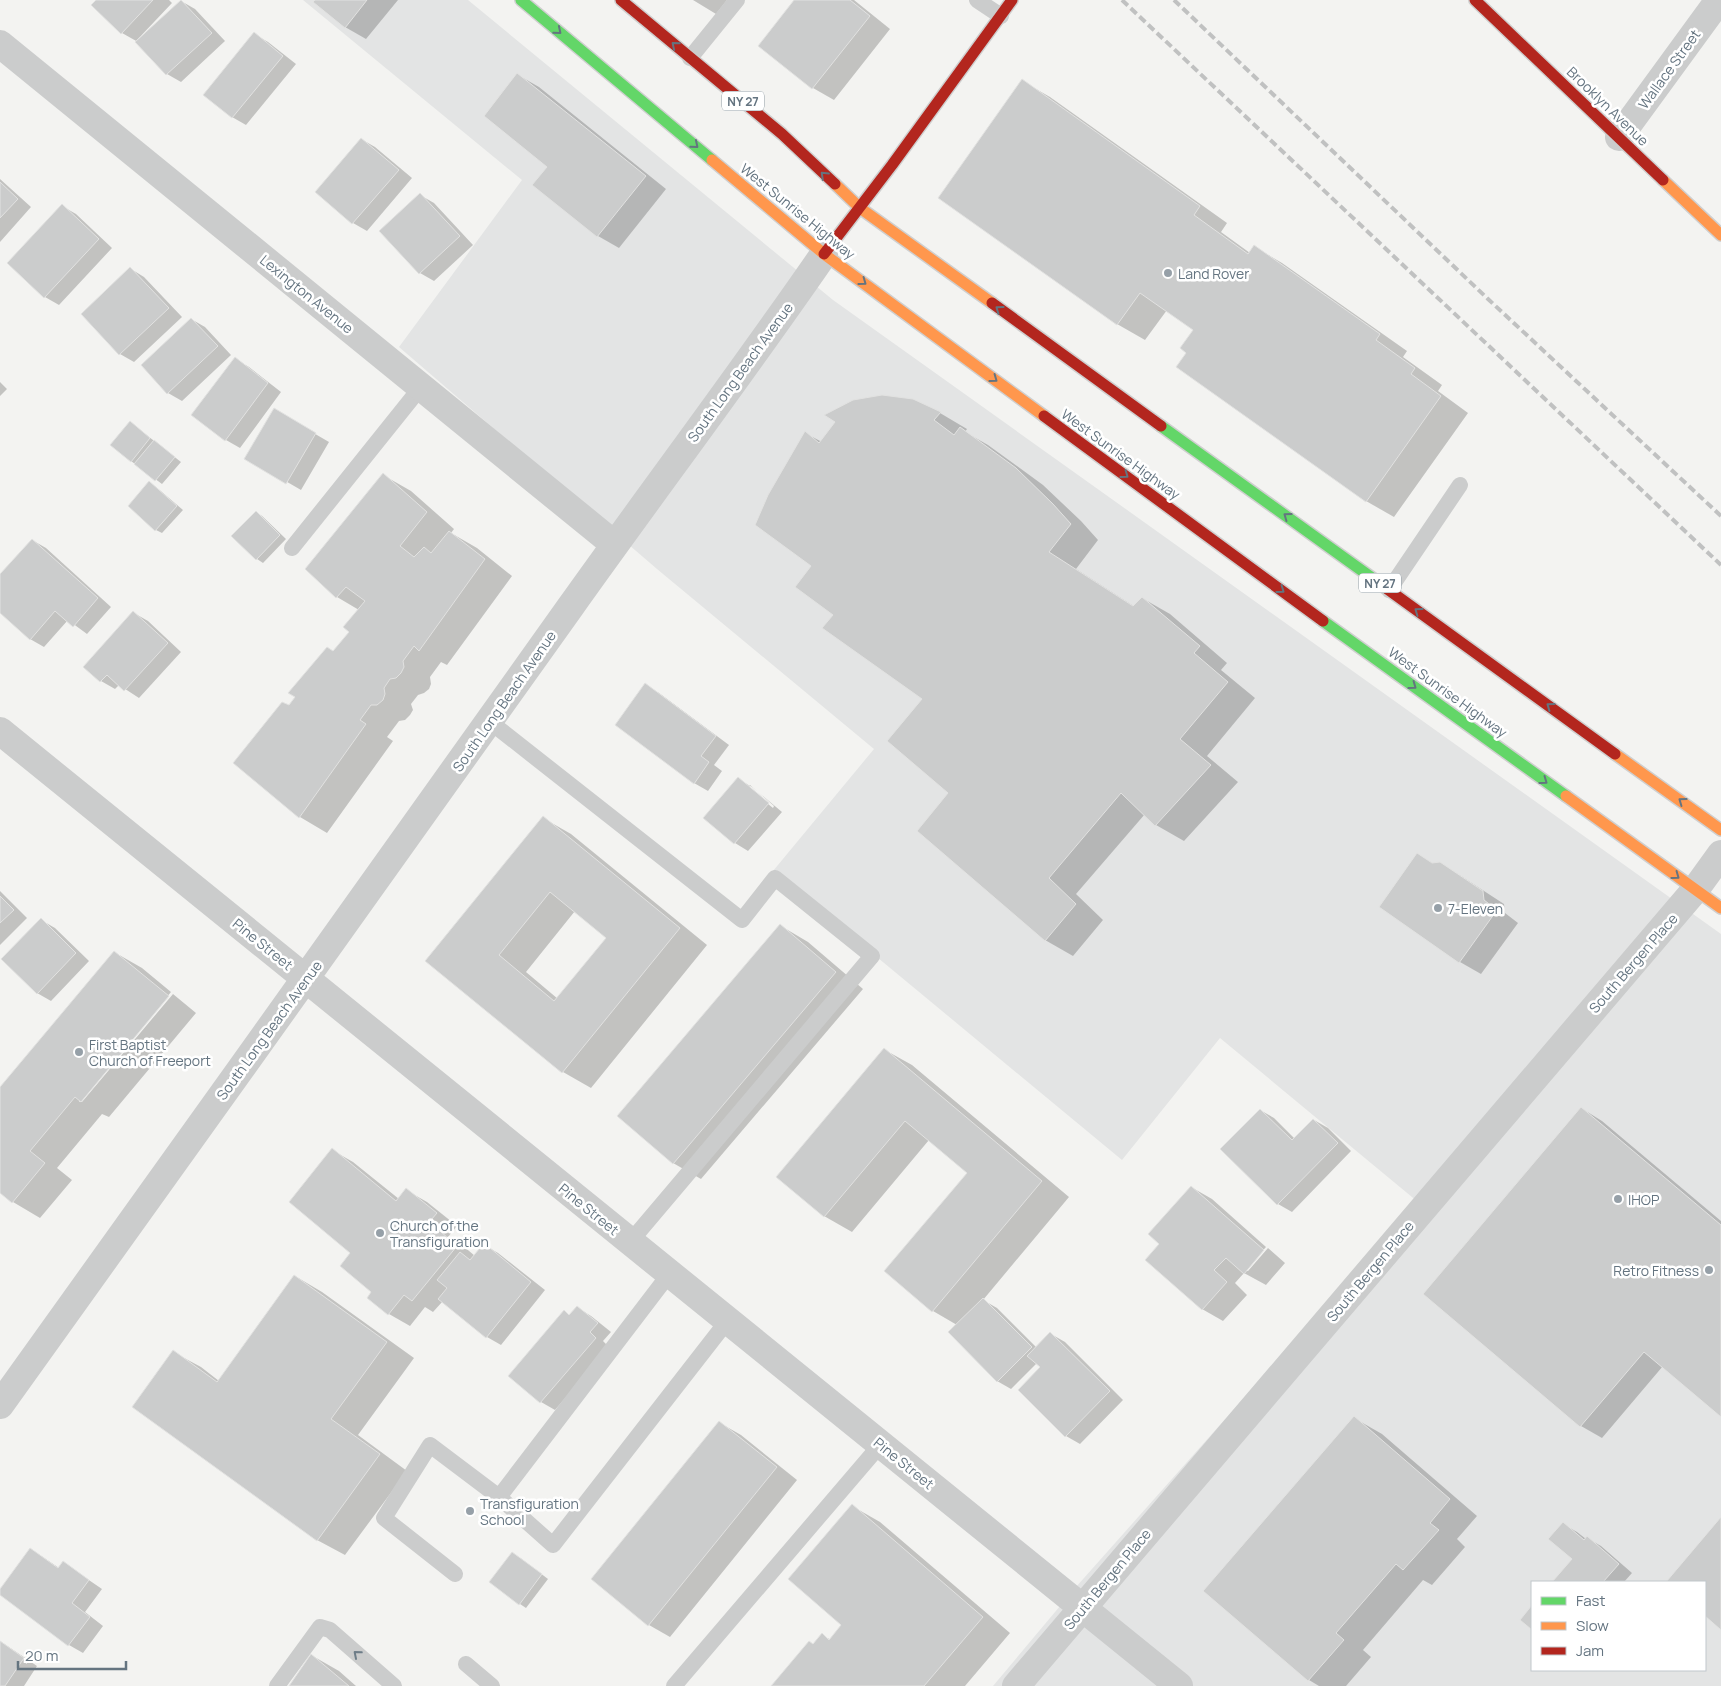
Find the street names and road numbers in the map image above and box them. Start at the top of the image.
street label: Wallace Street [1634,25,1705,113]
street label: Brooklyn Avenue [1563,62,1653,150]
road number: NY 27 [722,92,764,110]
street label: West Sunrise Highway [737,159,860,264]
street label: Lexington Avenue [256,250,358,338]
street label: South Long Beach Avenue [683,298,797,446]
street label: West Sunrise Highway [1058,404,1185,504]
road number: NY 27 [1359,574,1401,592]
street label: South Long Beach Avenue [448,627,560,775]
street label: West Sunrise Highway [1385,642,1512,742]
street label: South Bergen Place [1584,909,1682,1017]
street label: Pine Street [229,914,297,974]
street label: South Long Beach Avenue [212,956,326,1104]
street label: Pine Street [555,1179,623,1239]
street label: South Bergen Place [1322,1217,1418,1325]
street label: Pine Street [870,1433,938,1493]
street label: South Bergen Place [1059,1525,1155,1633]

